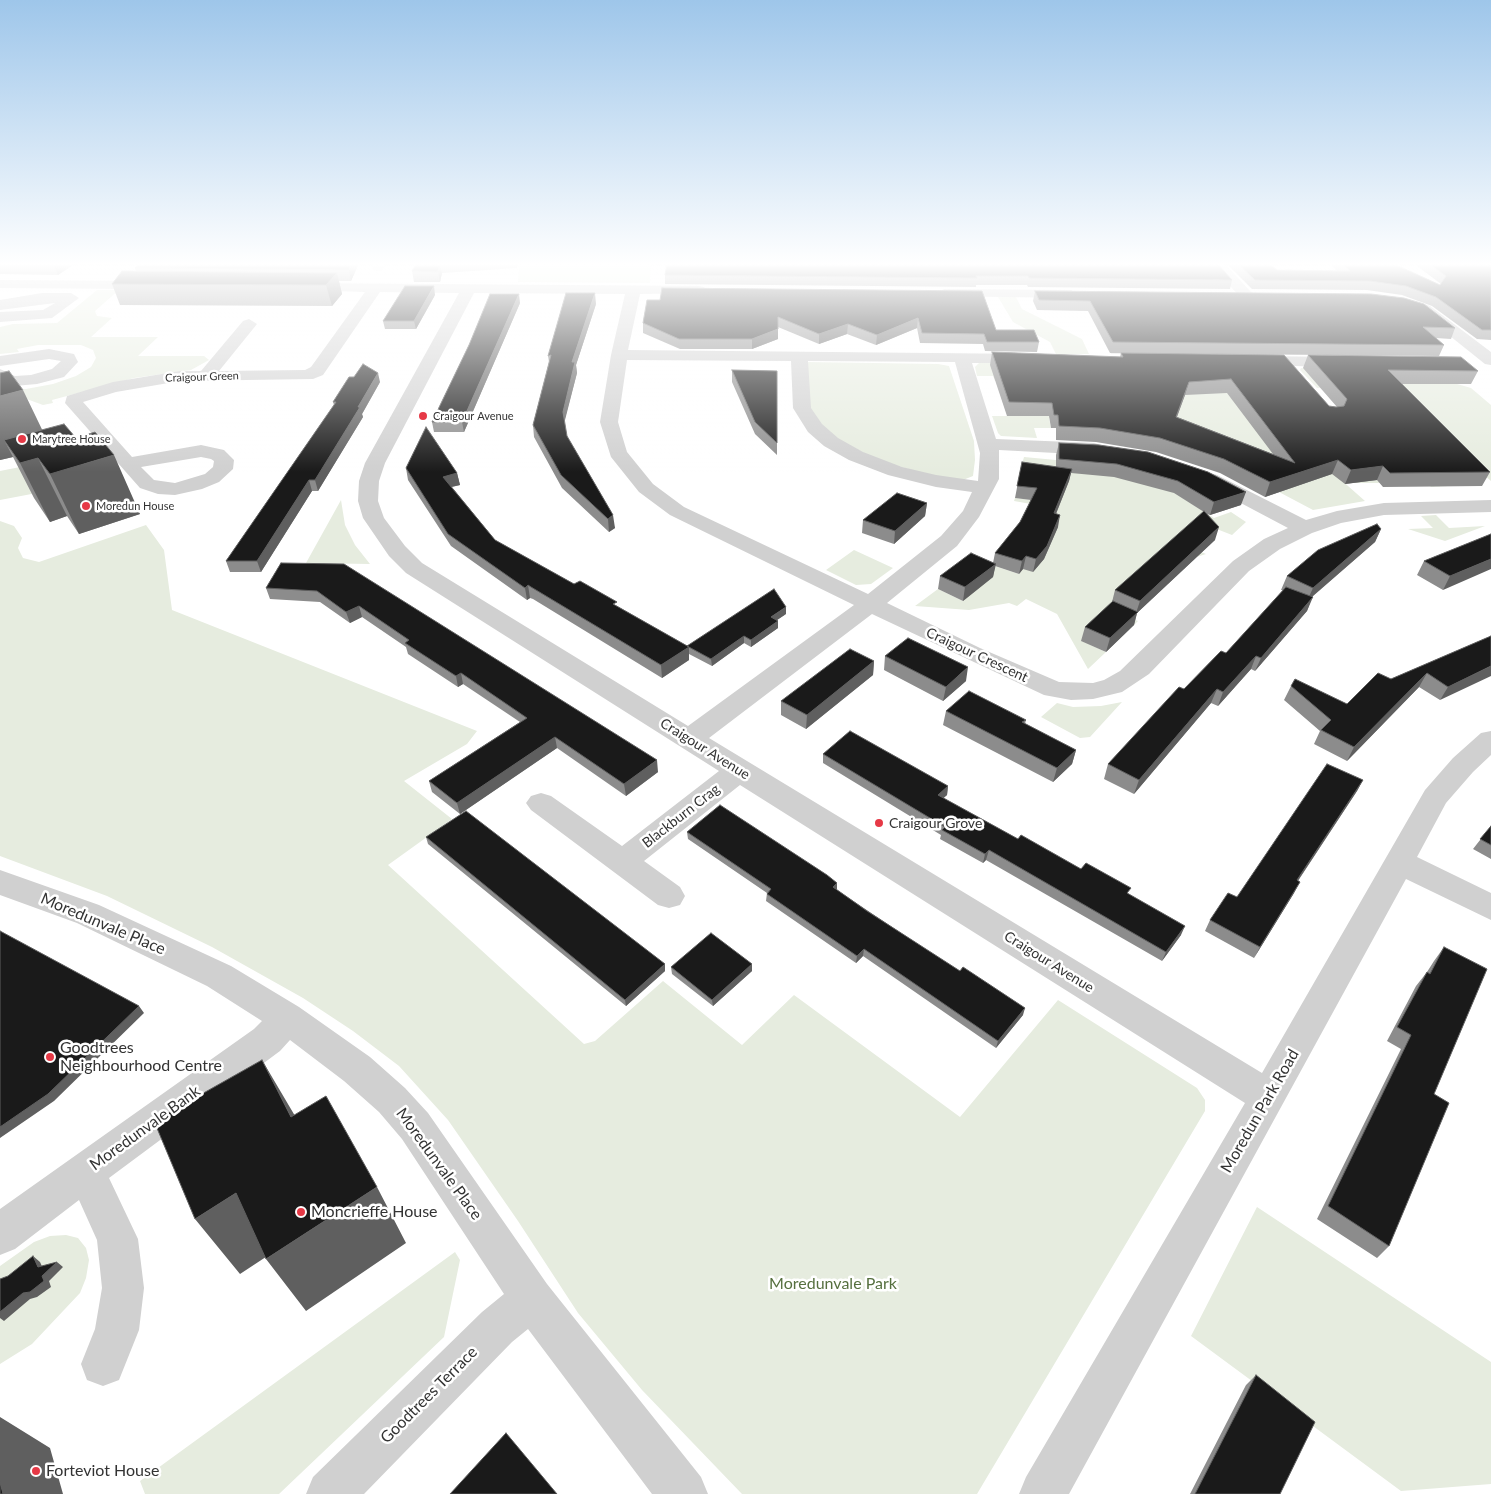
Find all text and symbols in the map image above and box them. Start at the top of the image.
street label: Craigour Green [165,369,239,385]
place label: Craigour Avenue [433,409,514,423]
marker: Craigour Avenue [417,410,429,422]
place label: Marytree House [32,432,111,446]
marker: Marytree House [16,433,28,445]
place label: Moredun House [96,499,174,513]
marker: Moredun House [80,500,92,512]
street label: Craigour Crescent [923,624,1031,686]
street label: Craigour Avenue [657,715,753,783]
street label: Blackburn Crag [639,781,723,851]
place label: Craigour Grove [889,815,982,831]
marker: Craigour Grove [873,817,885,829]
street label: Moredunvale Place [38,889,168,959]
street label: Craigour Avenue [1001,928,1097,996]
place label: Goodtrees Neighbourhood Centre [60,1038,222,1076]
street label: Moredun Park Road [1217,1046,1303,1176]
marker: Goodtrees Neighbourhood Centre [44,1051,56,1063]
street label: Moredunvale Bank [86,1081,204,1175]
street label: Moredunvale Place [392,1104,486,1224]
place label: Moncrieffe House [311,1202,438,1222]
marker: Moncrieffe House [295,1206,307,1218]
park label: Moredunvale Park [769,1274,897,1294]
street label: Goodtrees Terrace [377,1343,481,1447]
place label: Forteviot House [46,1461,159,1481]
marker: Forteviot House [30,1465,42,1477]

